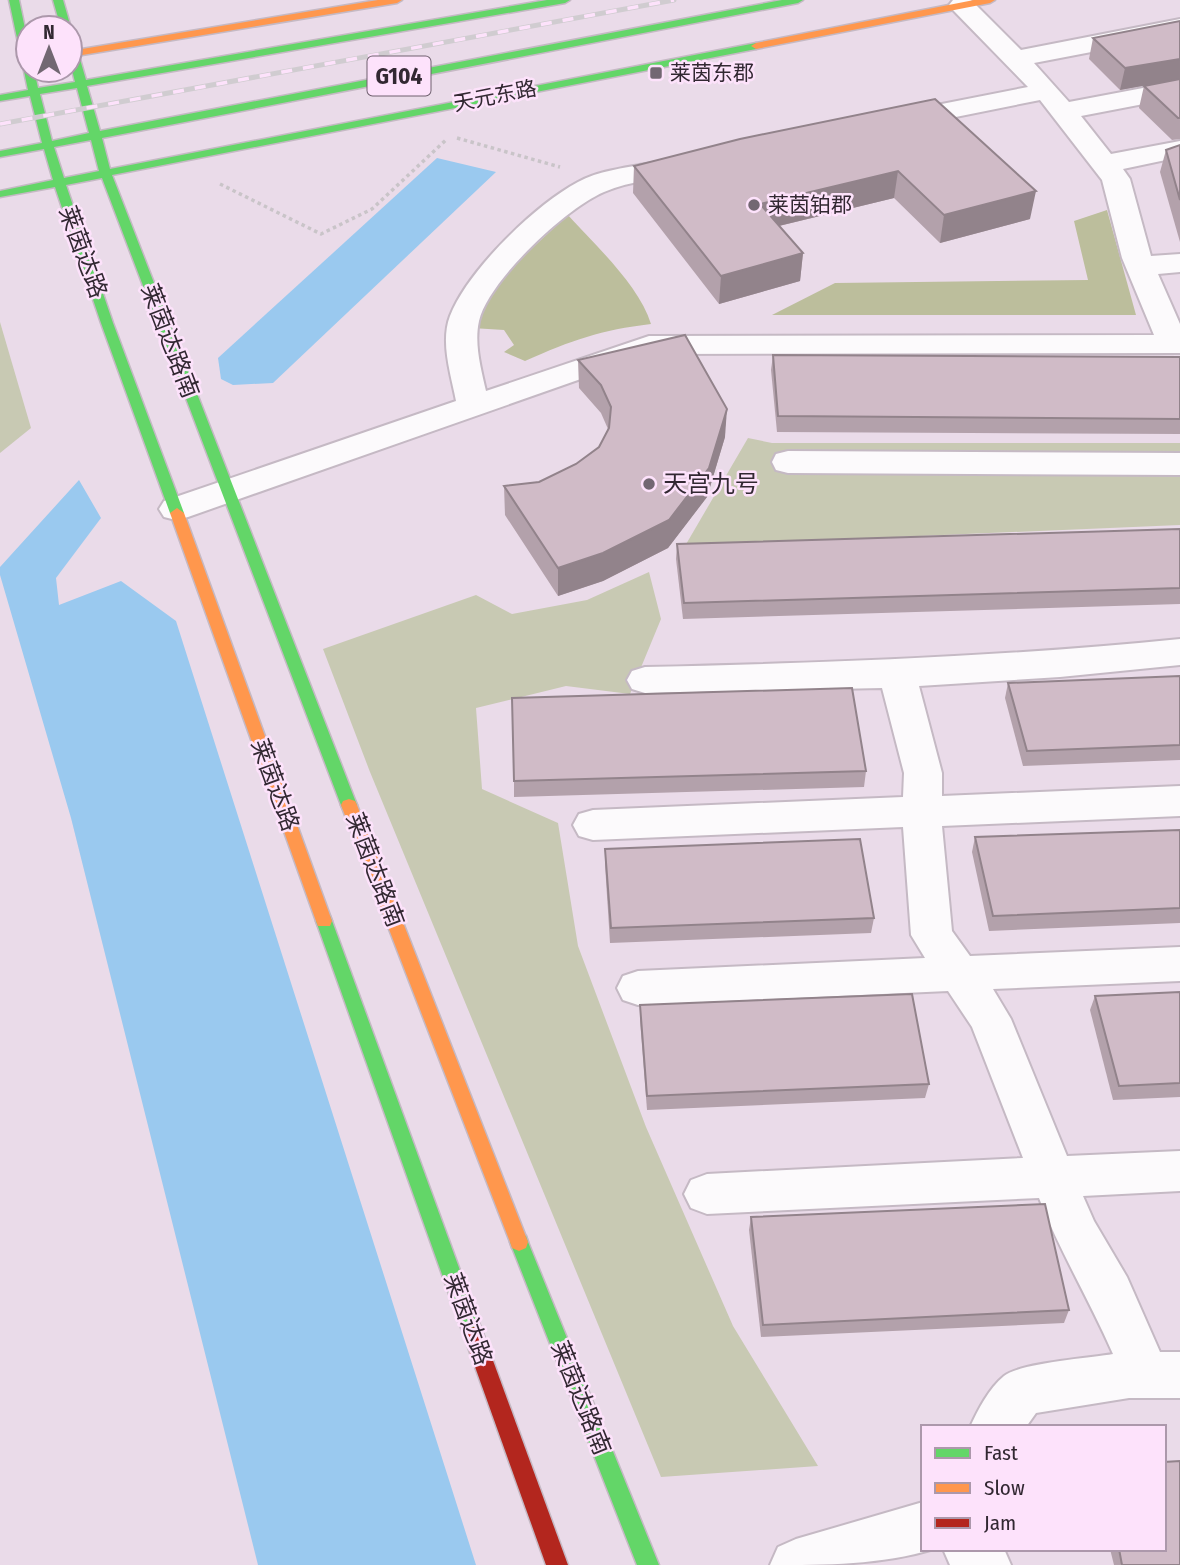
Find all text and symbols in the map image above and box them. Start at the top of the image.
north arrow [14,14,84,84]
text: N [43,21,55,44]
road number: G104 [368,57,430,96]
place label: 莱茵东郡 [670,60,754,86]
marker: 莱茵东郡 [648,65,664,81]
street label: 天元东路 [451,75,539,117]
place label: 莱茵铂郡 [768,192,852,218]
marker: 莱茵铂郡 [746,197,762,213]
street label: 莱茵达路 [53,202,113,302]
street label: 莱茵达路南 [135,280,205,402]
place label: 天宫九号 [663,470,759,498]
marker: 天宫九号 [641,476,657,492]
street label: 莱茵达路 [245,735,305,835]
street label: 莱茵达路南 [340,809,410,931]
street label: 莱茵达路 [438,1269,498,1369]
street label: 莱茵达路南 [546,1337,616,1459]
legend [921,1425,1166,1551]
text: Fast [984,1440,1018,1466]
text: Slow [984,1475,1025,1501]
text: Jam [984,1510,1016,1536]

